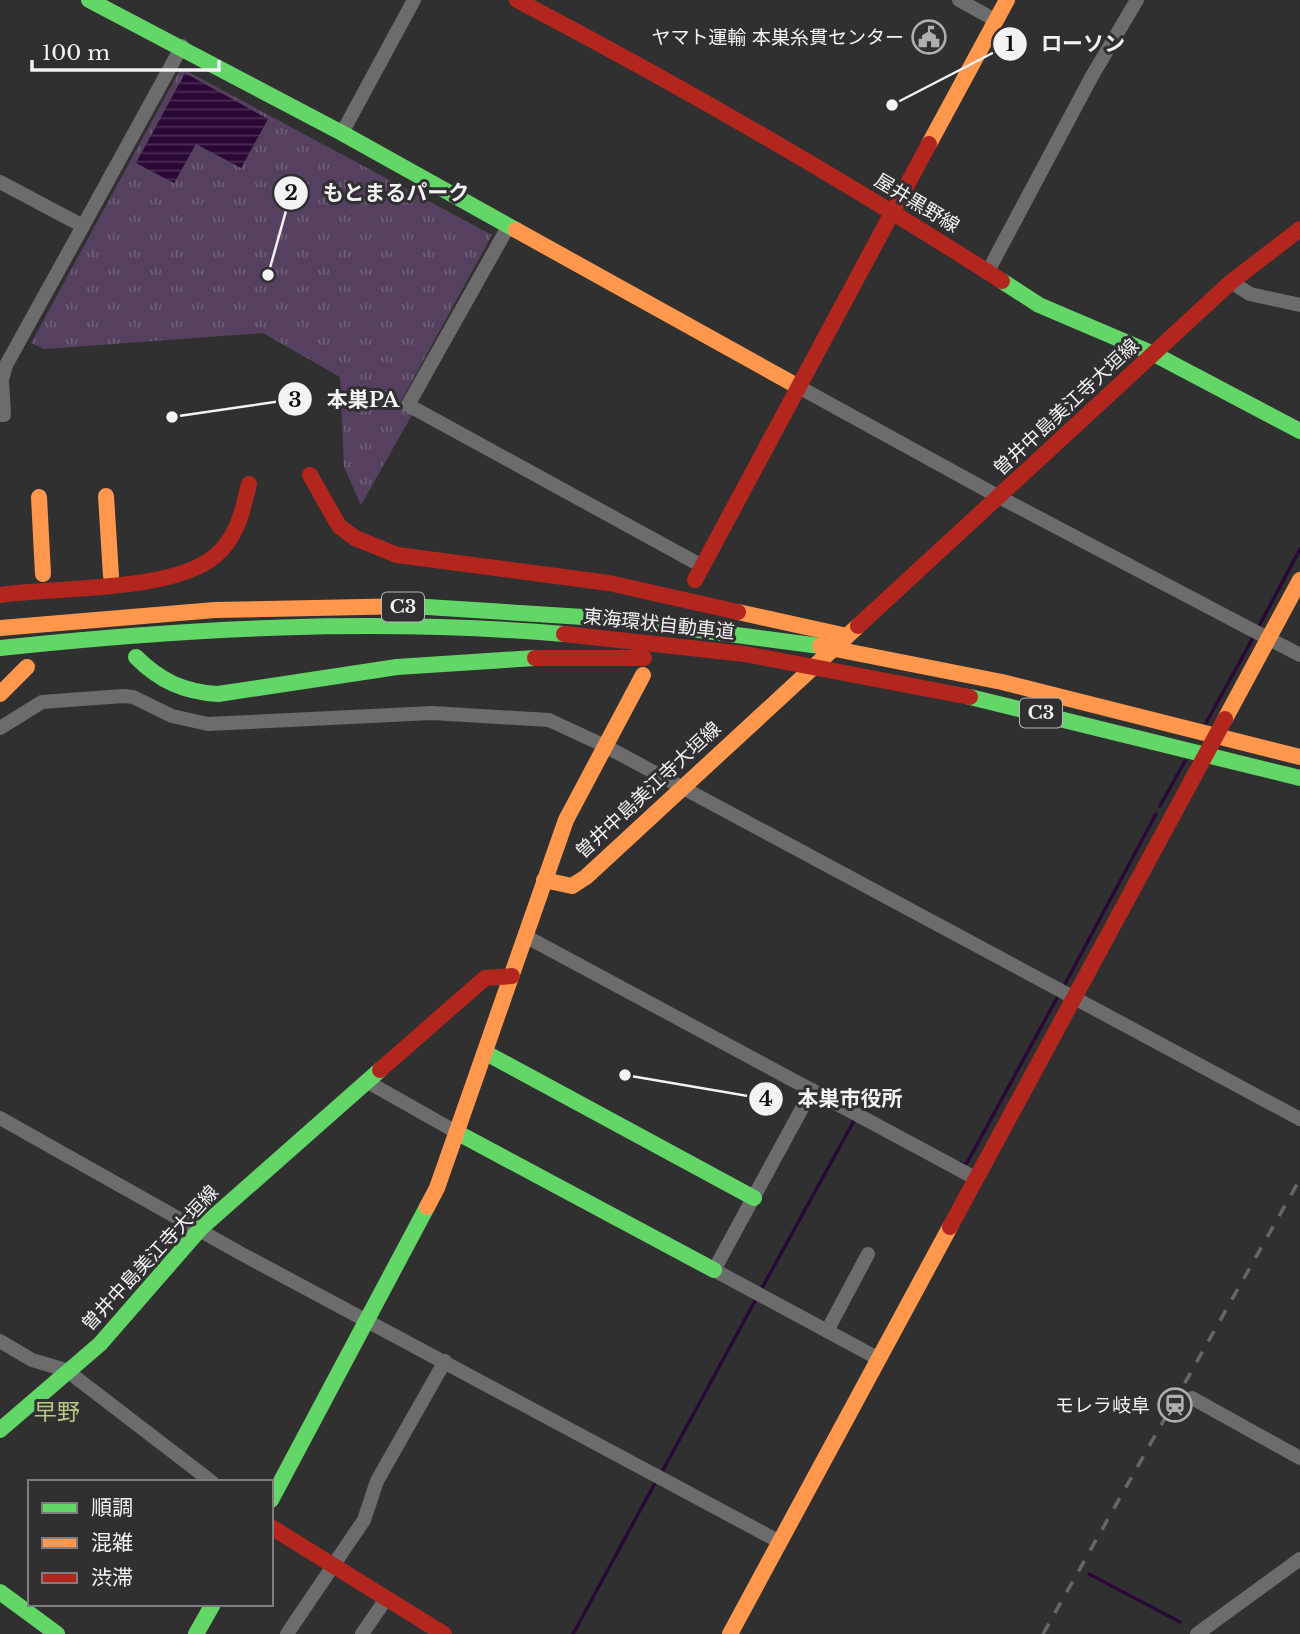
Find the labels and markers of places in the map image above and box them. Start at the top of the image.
public building icon: ヤマト運輸 本巣糸貫センター [910,18,948,56]
callout: ローソン [992,23,1139,65]
place label: ヤマト運輸 本巣糸貫センター [652,26,904,49]
callout: もとまるパーク [274,172,484,214]
callout: 本巣PA [278,378,414,420]
callout: 本巣市役所 [749,1078,917,1120]
station icon: モレラ岐阜 [1156,1386,1194,1424]
place label: モレラ岐阜 [1055,1394,1150,1417]

